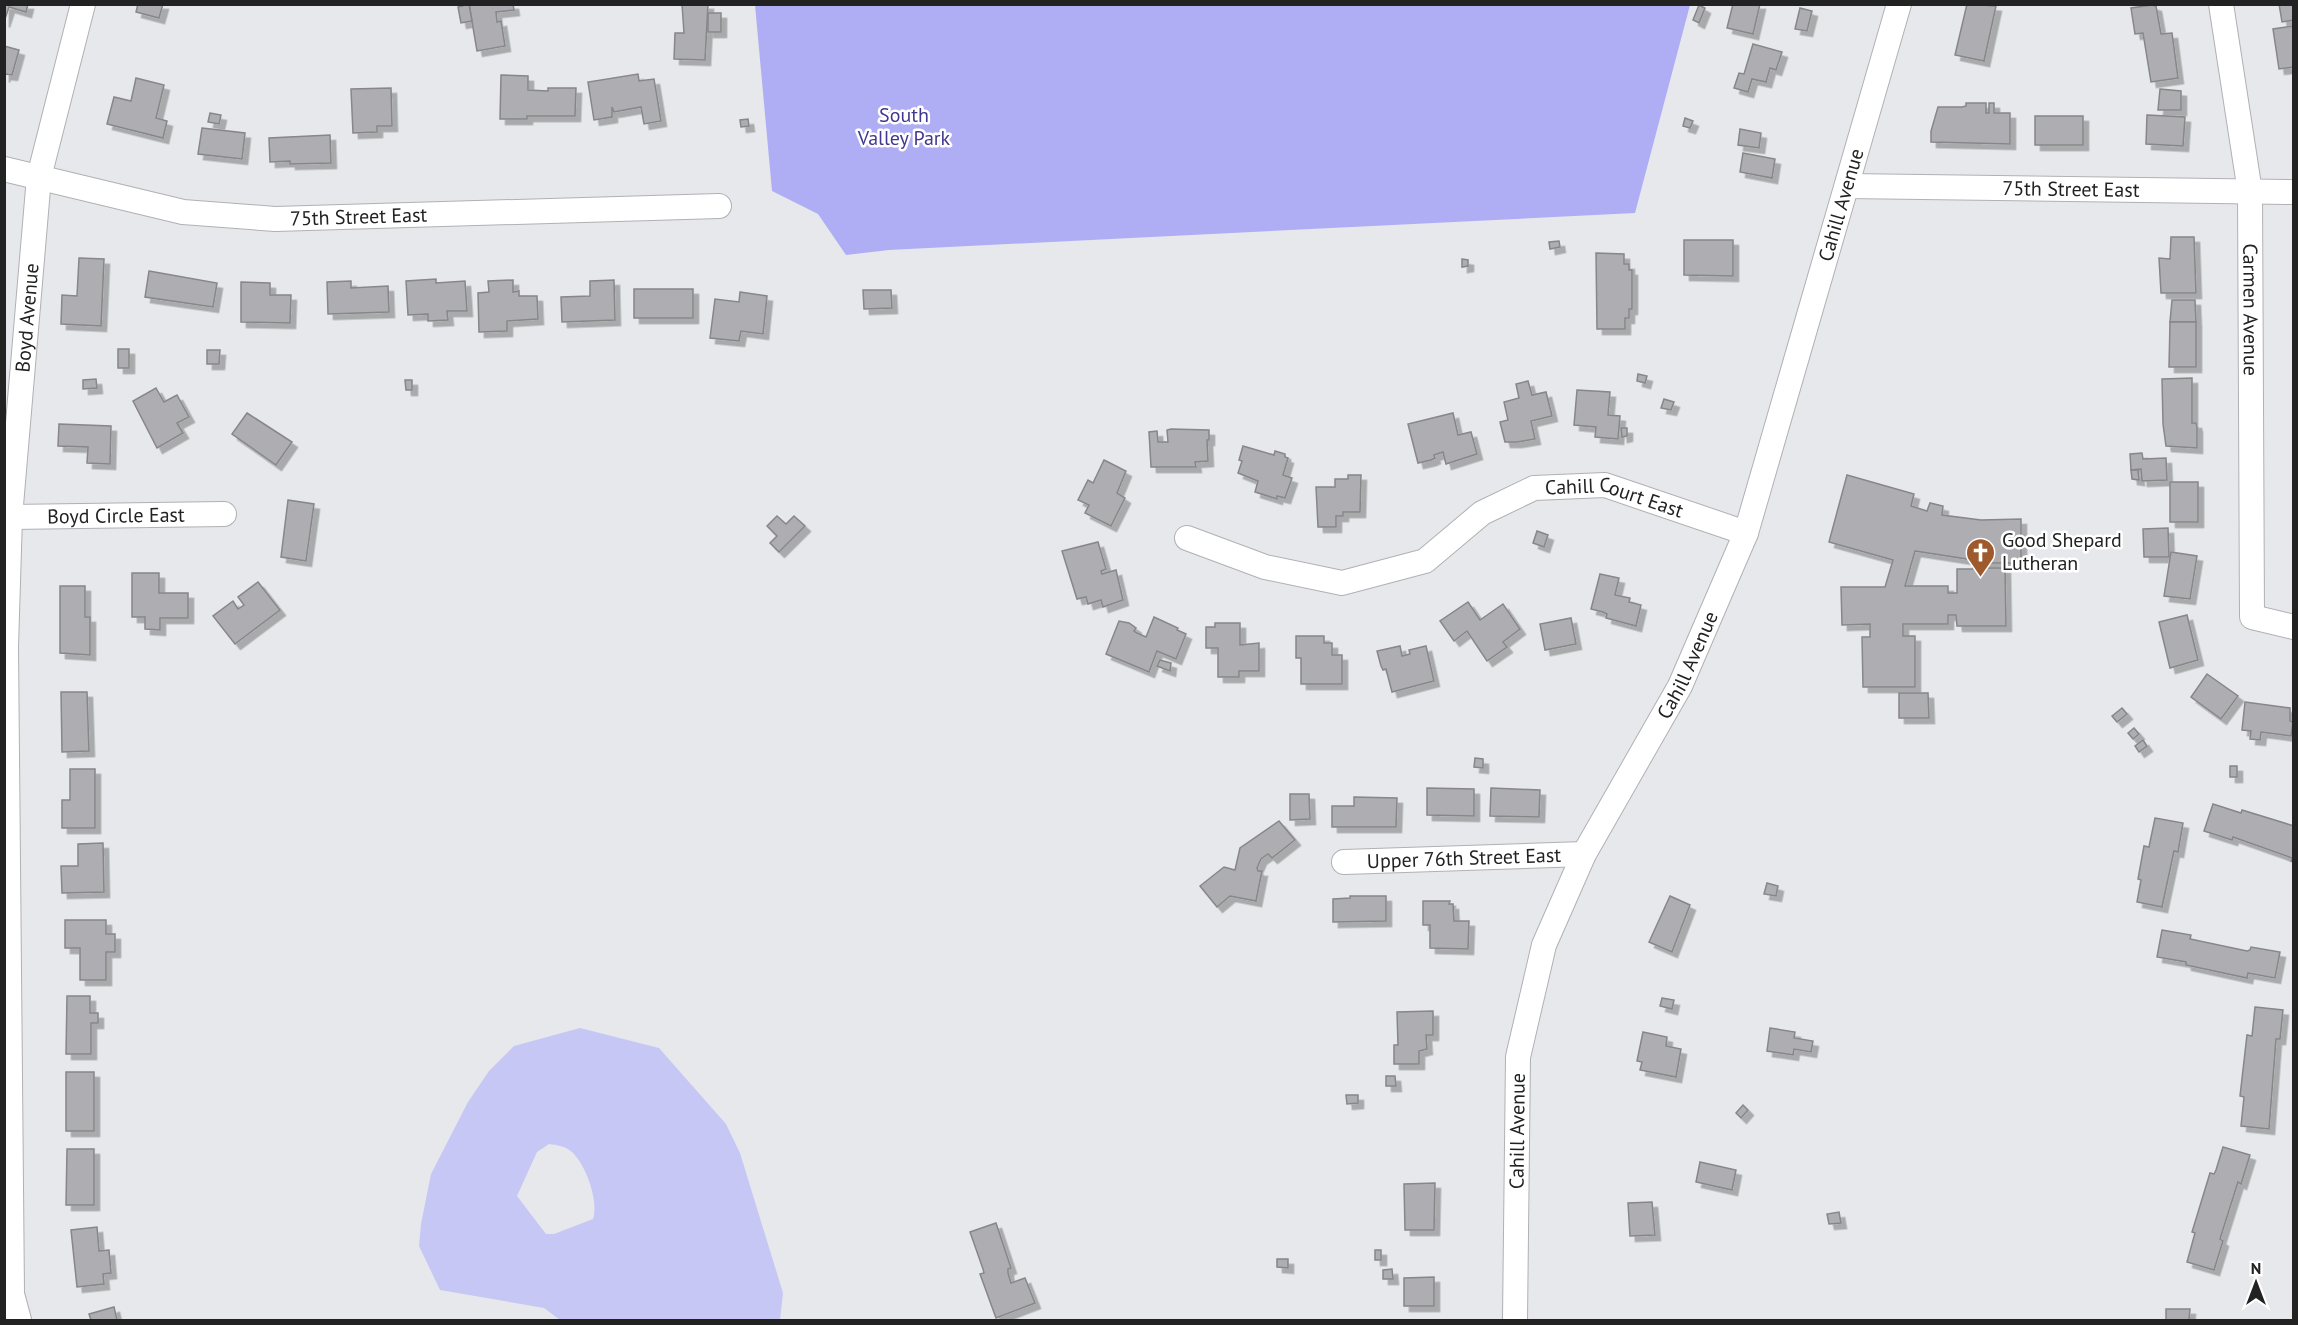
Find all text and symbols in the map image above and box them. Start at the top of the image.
park label: South Valley Park [857,102,951,151]
street label: Cahill Avenue [1812,146,1870,264]
street label: 75th Street East [2002,175,2140,203]
street label: 75th Street East [290,202,428,232]
street label: Carmen Avenue [2237,244,2264,376]
street label: Boyd Avenue [9,262,45,373]
street label: Cahill Court East [1544,472,1687,524]
street label: Boyd Circle East [47,502,185,529]
place label: Good Shepard Lutheran [2002,527,2122,576]
church icon: Good Shepard Lutheran [1965,536,1997,578]
street label: Cahill Avenue [1651,607,1724,724]
street label: Upper 76th Street East [1366,842,1562,874]
street label: Cahill Avenue [1503,1073,1531,1189]
north arrow [2226,1253,2286,1313]
text: N [2251,1258,2261,1278]

